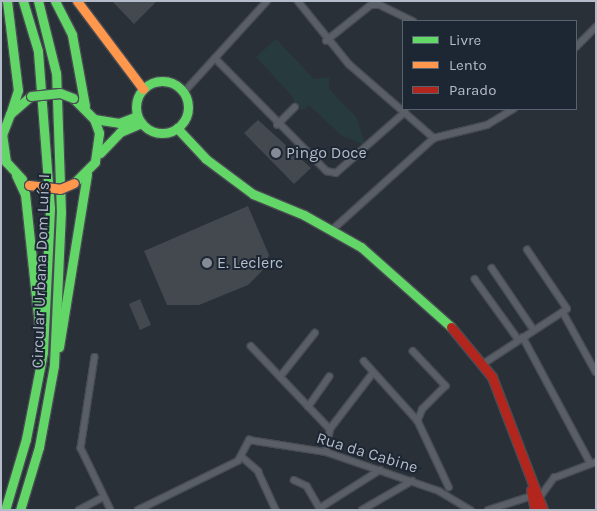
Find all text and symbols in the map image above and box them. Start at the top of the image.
legend [402,20,577,110]
text: Livre [449,31,481,49]
text: Lento [449,56,487,74]
text: Parado [449,81,496,99]
place label: Pingo Doce [286,143,367,163]
marker: Pingo Doce [270,147,282,159]
street label: Circular Urbana Dom Luís I [28,173,54,369]
place label: E. Leclerc [217,253,283,273]
marker: E. Leclerc [201,257,213,269]
street label: Rua da Cabine [314,428,420,478]

